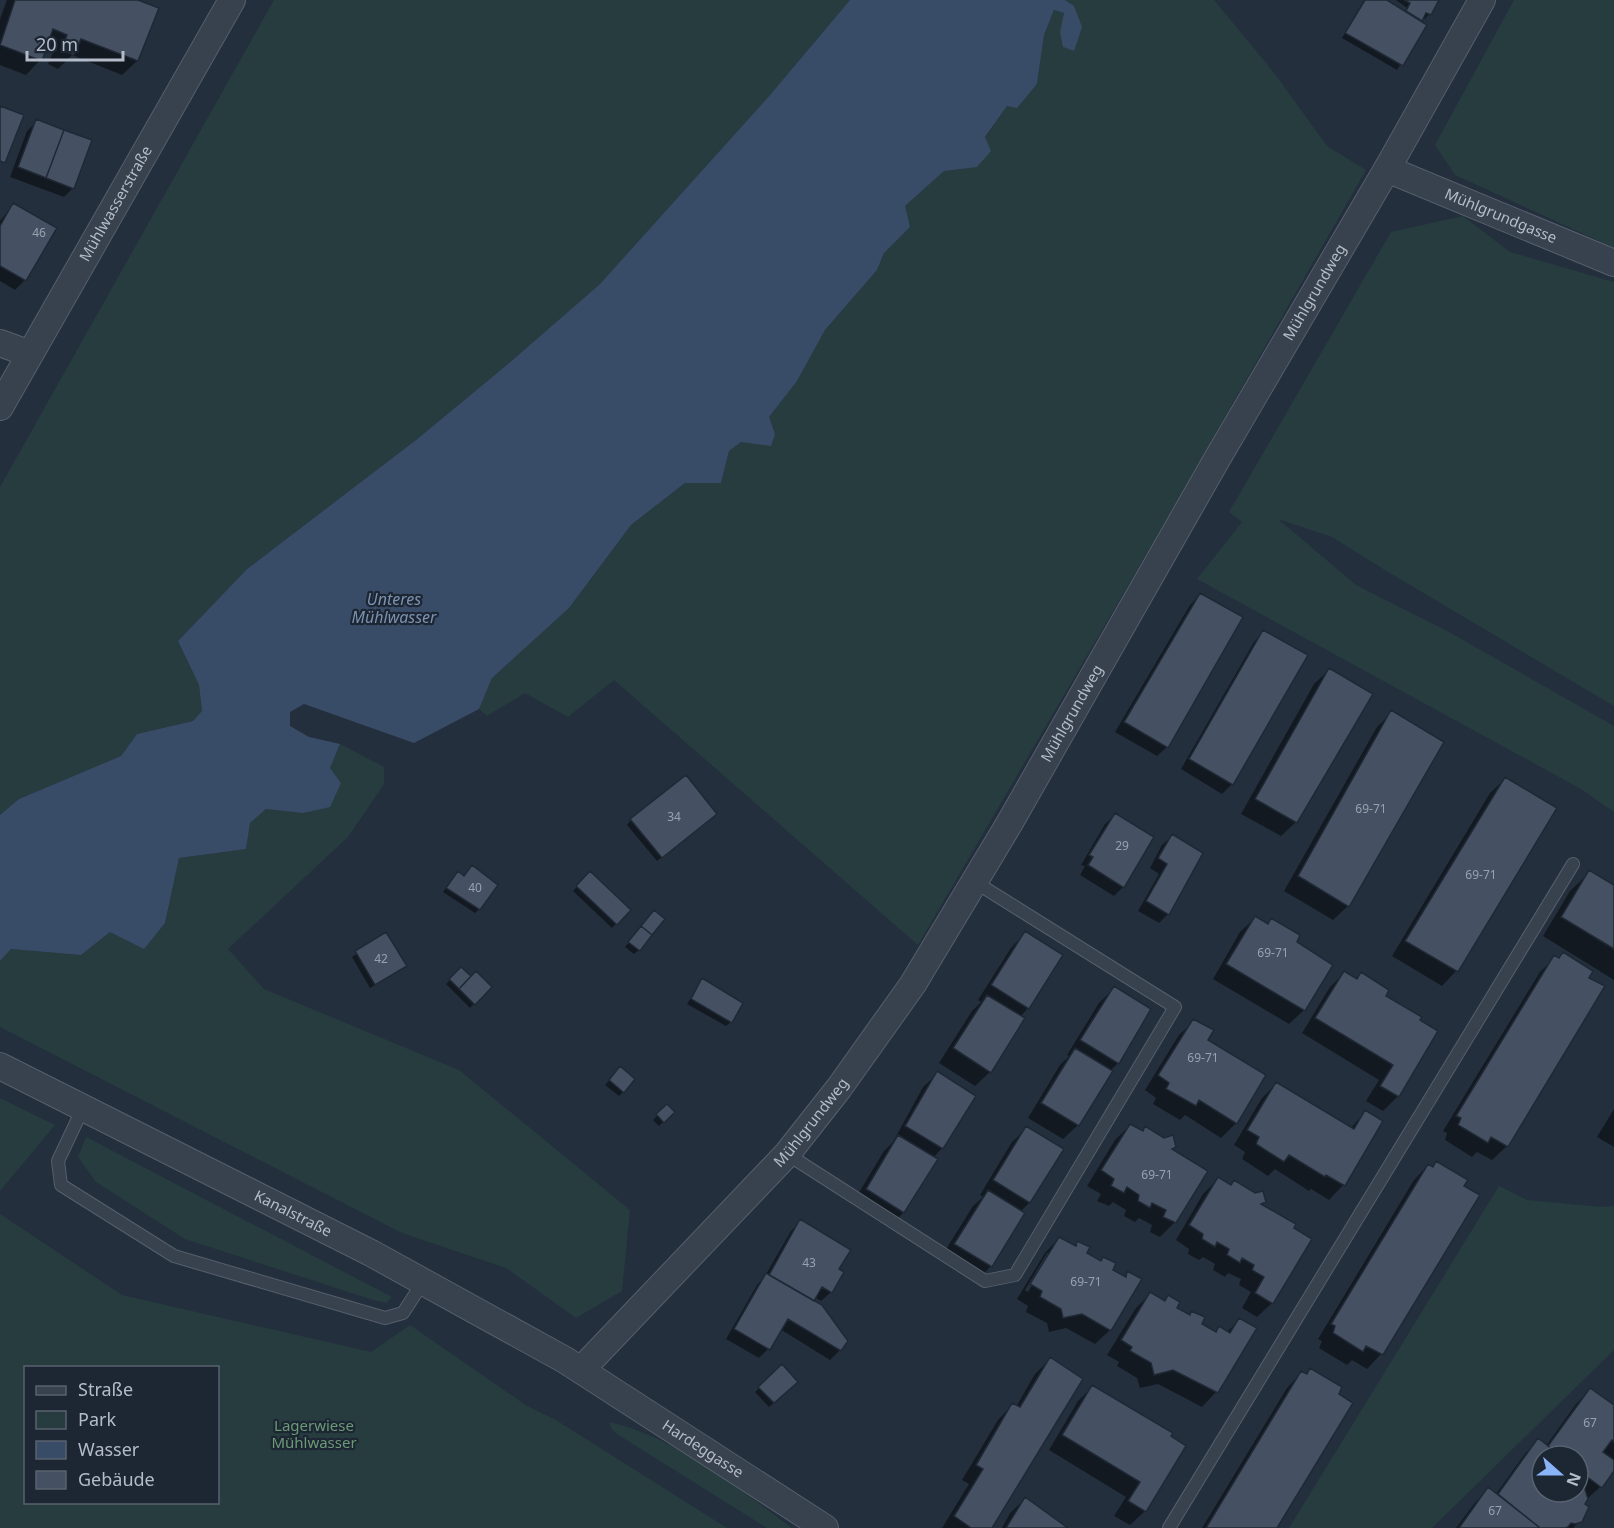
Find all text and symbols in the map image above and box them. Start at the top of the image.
scale bar [27,24,123,62]
text: 20 m [36,32,78,56]
street label: Mühlwasserstraße [74,142,156,265]
street label: Mühlgrundgasse [1442,183,1560,247]
house number: 46 [32,224,46,241]
street label: Mühlgrundweg [1278,240,1350,344]
water label: Unteres Mühlwasser [352,588,437,628]
street label: Mühlgrundweg [1036,661,1107,765]
house number: 69-71 [1355,800,1387,817]
house number: 34 [667,808,681,825]
house number: 29 [1115,837,1129,854]
house number: 69-71 [1465,866,1497,883]
house number: 40 [468,879,482,896]
house number: 69-71 [1257,944,1289,961]
house number: 42 [374,950,388,967]
house number: 69-71 [1187,1049,1219,1066]
street label: Mühlgrundweg [769,1074,852,1171]
house number: 69-71 [1141,1166,1173,1183]
street label: Kanalstraße [251,1185,335,1241]
house number: 43 [802,1254,816,1271]
house number: 69-71 [1070,1273,1102,1290]
legend [24,1366,219,1504]
text: Straße [78,1377,133,1401]
text: Park [78,1407,116,1431]
house number: 67 [1583,1414,1597,1431]
park label: Lagerwiese Mühlwasser [271,1415,357,1452]
street label: Hardeggasse [659,1415,748,1482]
text: Wasser [78,1437,140,1461]
north arrow [1530,1444,1590,1504]
text: Gebäude [78,1467,155,1491]
text: N [1561,1469,1587,1489]
house number: 67 [1488,1502,1502,1519]

